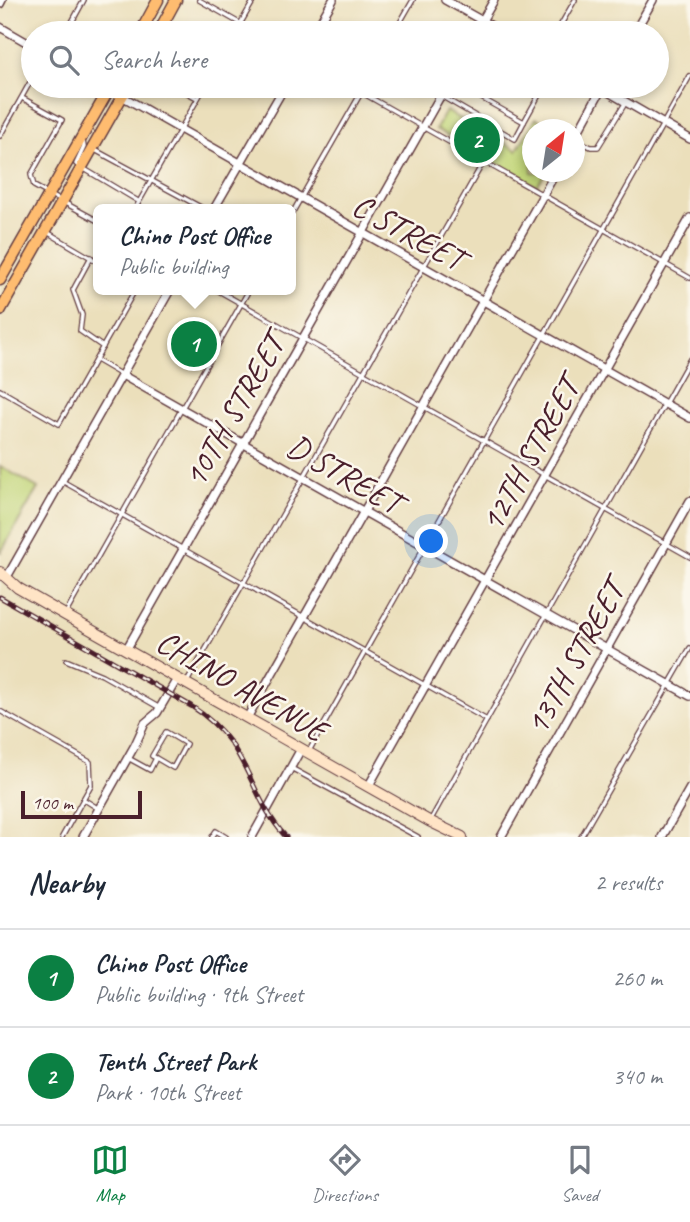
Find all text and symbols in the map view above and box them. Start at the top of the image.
search box [21,21,669,98]
icon: search [45,41,83,79]
text: Search here [101,43,207,76]
pin: 2 [454,114,500,166]
north arrow [522,119,585,182]
street label: C STREET [345,184,479,283]
popup [93,204,296,295]
text: Chino Post Office [119,219,270,252]
text: Public building [119,252,228,281]
pin: 1 [171,318,217,370]
street label: 10TH STREET [174,327,292,493]
street label: 12TH STREET [471,364,593,539]
street label: D STREET [280,424,416,527]
your location [414,524,448,558]
street label: 13TH STREET [516,567,638,742]
street label: CHINO AVENUE [149,620,338,753]
scale bar [21,788,142,820]
text: 100 m [32,791,73,815]
text: Nearby [28,864,104,902]
text: 2 results [595,868,662,897]
text: Chino Post Office [95,947,246,980]
text: 1 [46,964,56,993]
text: 260 m [613,964,662,993]
text: Public building · 9th Street [95,980,303,1009]
text: Tenth Street Park [95,1045,256,1078]
text: 2 [46,1062,56,1091]
text: 340 m [613,1062,662,1091]
text: Park · 10th Street [95,1078,241,1107]
tab: Map [91,1141,129,1207]
tab: Directions [312,1141,378,1207]
tab: Saved [561,1141,599,1207]

